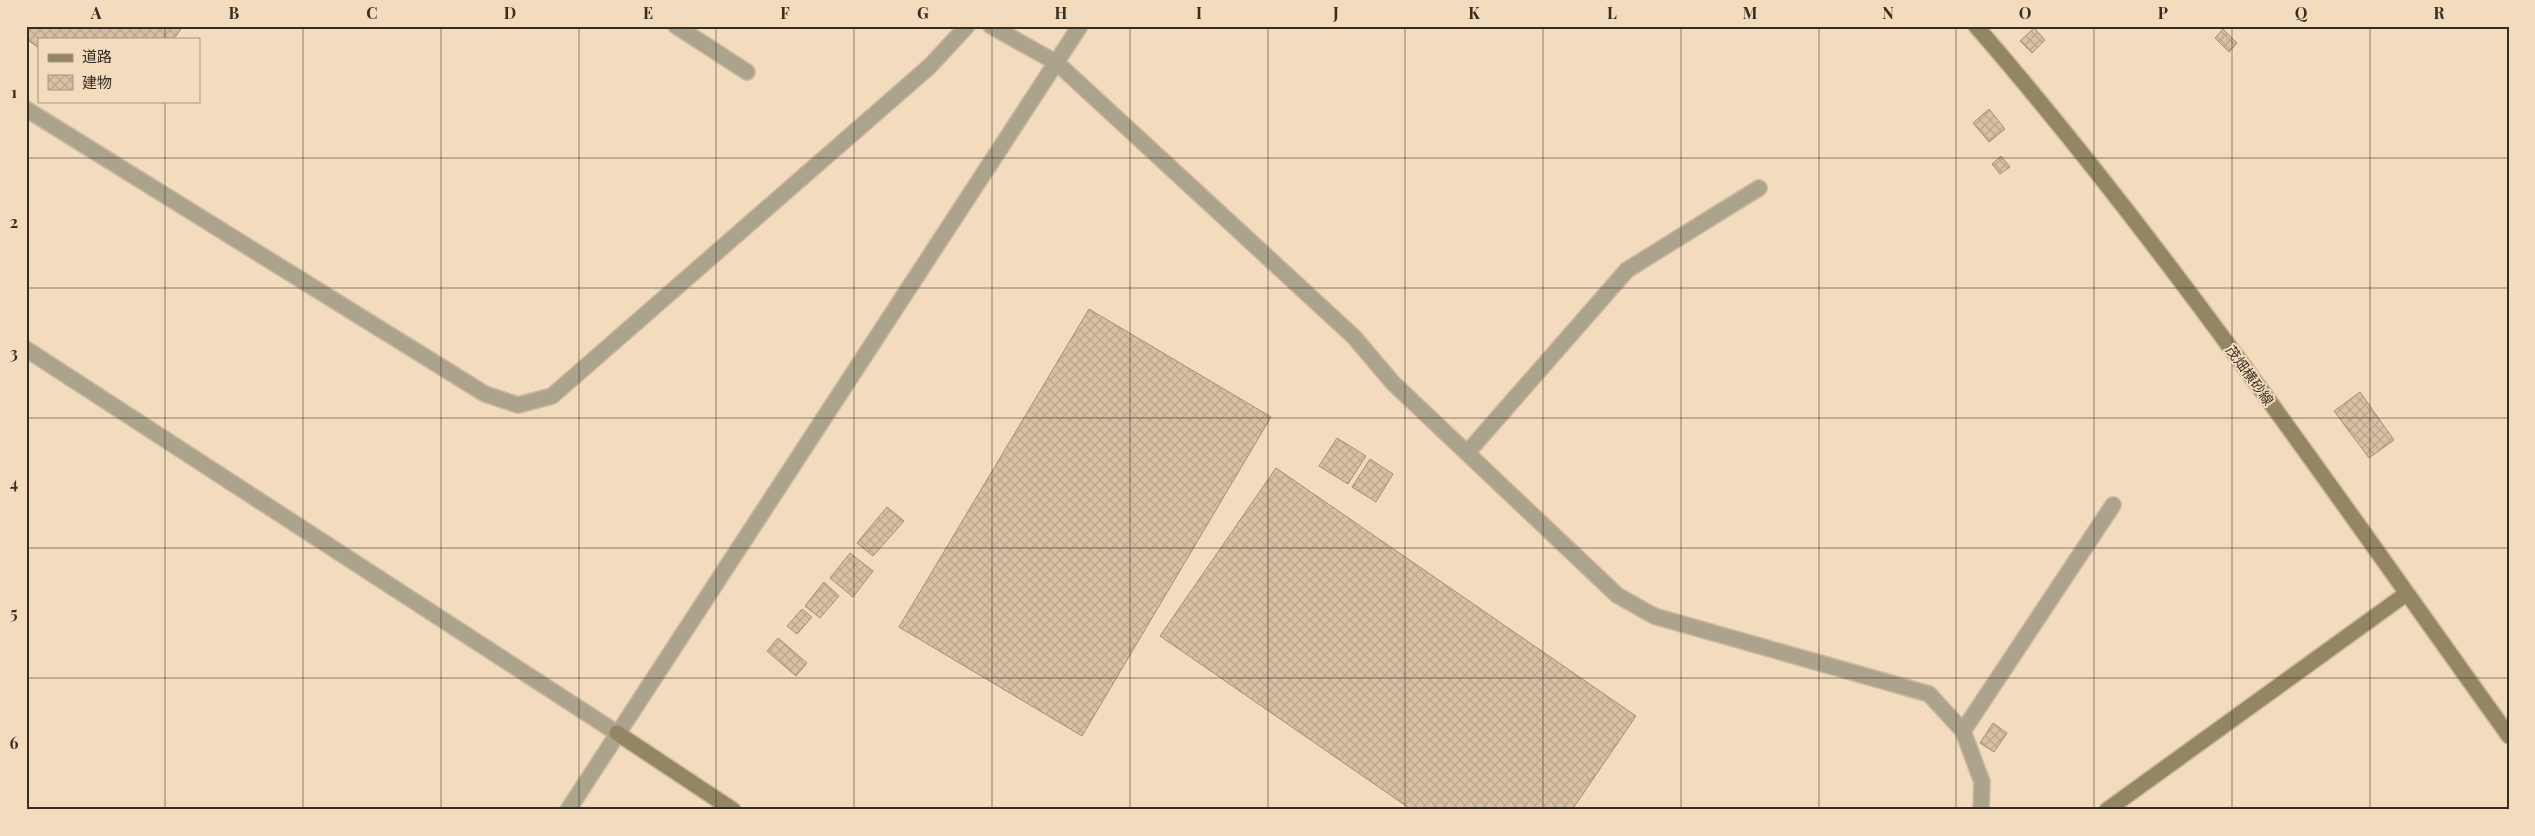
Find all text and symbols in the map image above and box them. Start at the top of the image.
text: A [90,2,102,23]
text: B [229,2,240,23]
text: C [366,2,378,23]
text: D [504,2,516,23]
text: E [643,2,653,23]
text: F [780,2,790,23]
text: G [917,2,929,23]
text: H [1055,2,1068,23]
text: I [1196,2,1202,23]
text: J [1332,2,1339,23]
text: K [1468,2,1480,23]
text: L [1607,2,1617,23]
text: M [1743,2,1758,23]
text: N [1882,2,1894,23]
text: O [2019,2,2031,23]
text: P [2158,2,2168,23]
text: Q [2295,2,2308,23]
text: R [2433,2,2445,23]
legend [38,38,200,102]
text: 道路 [82,46,112,66]
text: 建物 [82,72,112,92]
text: 1 [11,81,17,102]
text: 2 [10,211,18,232]
street label: 茂畑横砂線 [2222,341,2278,409]
text: 3 [10,342,18,363]
text: 4 [10,472,18,493]
text: 5 [10,602,18,623]
text: 6 [10,732,19,753]

